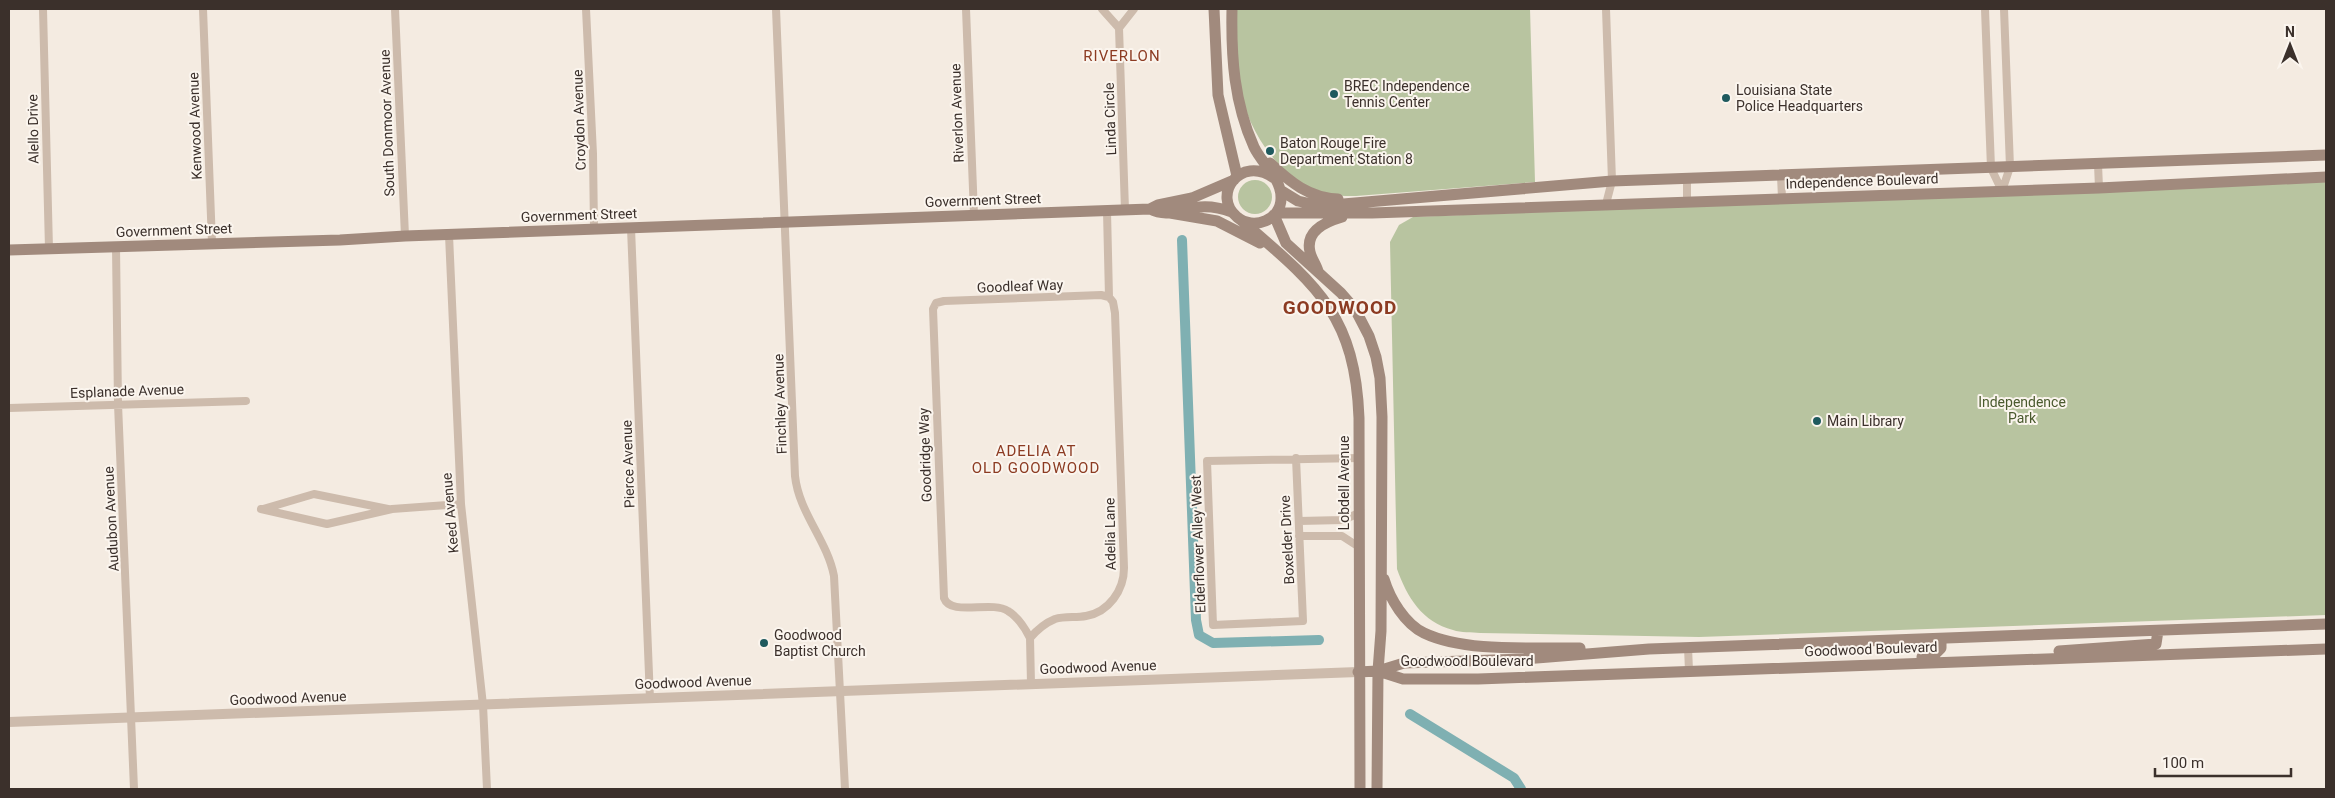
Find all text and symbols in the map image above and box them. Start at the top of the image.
north arrow [2265,20,2315,70]
text: N [2285,24,2295,40]
district label: RIVERLON [1083,47,1161,65]
street label: South Donmoor Avenue [376,49,398,197]
street label: Riverlon Avenue [947,63,967,163]
street label: Croydon Avenue [569,69,589,171]
street label: Kenwood Avenue [185,72,205,180]
place label: BREC Independence Tennis Center [1344,78,1470,110]
street label: Linda Circle [1101,82,1119,156]
place label: Louisiana State Police Headquarters [1736,82,1863,114]
marker: BREC Independence Tennis Center [1328,88,1340,100]
marker: Louisiana State Police Headquarters [1720,92,1732,104]
street label: Alello Drive [24,94,42,164]
place label: Baton Rouge Fire Department Station 8 [1280,135,1413,167]
marker: Baton Rouge Fire Department Station 8 [1264,145,1276,157]
street label: Independence Boulevard [1785,170,1939,192]
street label: Government Street [925,190,1042,210]
street label: Government Street [521,205,638,225]
street label: Government Street [116,220,233,240]
street label: Goodleaf Way [976,276,1064,296]
district label: GOODWOOD [1283,296,1397,319]
street label: Finchley Avenue [770,353,790,455]
street label: Esplanade Avenue [70,381,184,401]
park label: Independence Park [1978,394,2066,426]
street label: Goodridge Way [915,407,935,503]
place label: Main Library [1827,413,1904,429]
marker: Main Library [1811,415,1823,427]
street label: Pierce Avenue [618,420,638,508]
street label: Lobdell Avenue [1336,436,1352,530]
district label: ADELIA AT OLD GOODWOOD [972,442,1100,477]
street label: Audubon Avenue [100,466,122,572]
street label: Keed Avenue [439,472,461,554]
street label: Elderflower Alley West [1188,474,1208,613]
street label: Boxelder Drive [1277,495,1297,585]
street label: Adelia Lane [1101,498,1119,570]
place label: Goodwood Baptist Church [774,627,866,659]
marker: Goodwood Baptist Church [758,637,770,649]
street label: Goodwood Boulevard [1804,639,1938,659]
street label: Goodwood Boulevard [1400,653,1534,669]
street label: Goodwood Avenue [1039,657,1157,677]
street label: Goodwood Avenue [634,672,752,692]
street label: Goodwood Avenue [229,688,347,708]
scale bar [2155,746,2291,778]
text: 100 m [2162,754,2204,772]

